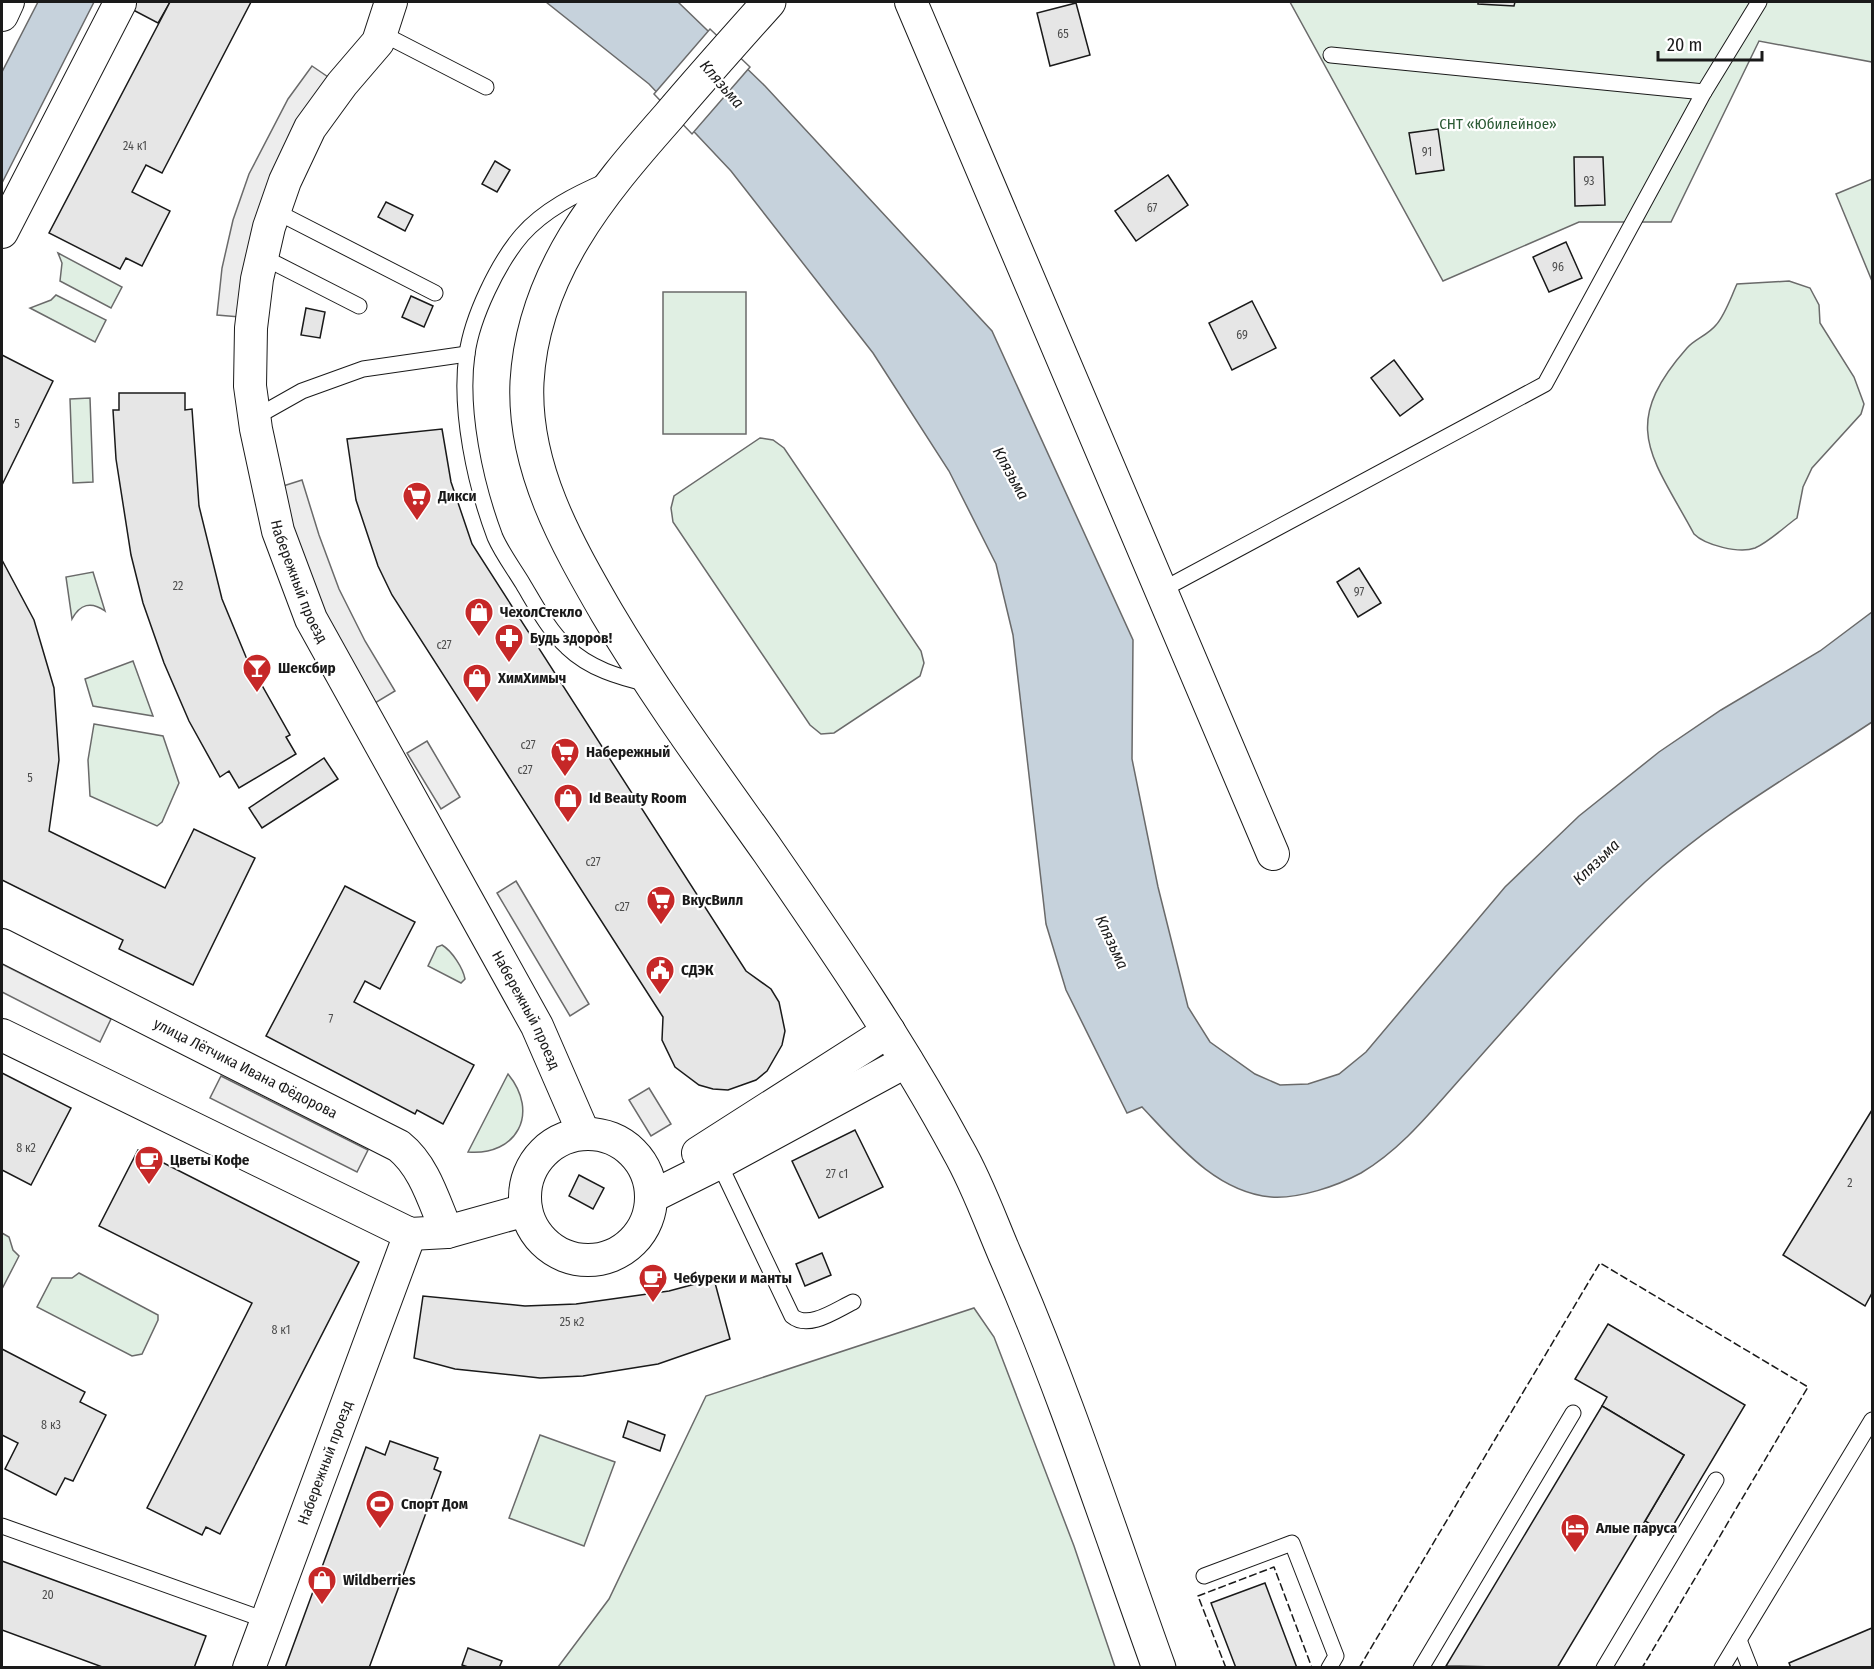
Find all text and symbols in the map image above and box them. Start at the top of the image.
scale bar [1658,24,1762,62]
house number: 65 [1057,27,1069,41]
text: 20 m [1667,34,1702,56]
water label: Клязьма [696,56,748,112]
park label: СНТ «Юбилейное» [1439,115,1557,133]
house number: 24 к1 [123,139,147,153]
house number: 91 [1422,145,1432,159]
house number: 93 [1583,174,1595,188]
house number: 67 [1147,201,1157,215]
house number: 96 [1552,260,1564,274]
house number: 69 [1236,328,1248,342]
house number: 5 [14,417,20,431]
water label: Клязьма [989,443,1033,503]
supermarket icon: Дикси [401,480,433,522]
place label: Дикси [437,487,477,505]
street label: Набережный проезд [267,518,331,646]
house number: 22 [173,579,183,593]
house number: 97 [1354,585,1364,599]
shop icon: ЧехолСтекло [463,596,495,638]
place label: ЧехолСтекло [500,603,582,621]
pharmacy icon: Будь здоров! [493,622,525,664]
place label: Будь здоров! [530,629,613,647]
house number: с27 [436,638,452,652]
bar icon: Шексбир [241,652,273,694]
place label: Шексбир [278,659,336,677]
shop icon: ХимХимыч [461,662,493,704]
place label: ХимХимыч [497,669,566,687]
supermarket icon: Набережный [549,736,581,778]
house number: с27 [520,738,536,752]
place label: Набережный [586,743,670,761]
house number: с27 [517,763,533,777]
house number: 5 [27,771,33,785]
shop icon: Id Beauty Room [552,782,584,824]
place label: Id Beauty Room [589,789,687,807]
water label: Клязьма [1569,835,1623,889]
house number: с27 [585,855,601,869]
supermarket icon: ВкусВилл [645,884,677,926]
place label: ВкусВилл [682,891,743,909]
house number: с27 [614,900,630,914]
water label: Клязьма [1091,912,1133,972]
street label: Набережный проезд [488,948,564,1072]
public building icon: СДЭК [644,954,676,996]
place label: СДЭК [681,961,714,979]
house number: 7 [329,1012,334,1026]
street label: улица Лётчика Ивана Фёдорова [151,1014,340,1122]
house number: 8 к2 [16,1141,36,1155]
cafe icon: Цветы Кофе [133,1144,165,1186]
place label: Цветы Кофе [170,1151,250,1169]
house number: 27 с1 [826,1167,848,1181]
house number: 2 [1847,1176,1853,1190]
cafe icon: Чебуреки и манты [637,1262,669,1304]
place label: Чебуреки и манты [674,1269,792,1287]
house number: 25 к2 [560,1315,584,1329]
house number: 8 к1 [272,1323,290,1337]
street label: Набережный проезд [294,1398,356,1527]
house number: 8 к3 [41,1418,61,1432]
sports icon: Спорт Дом [364,1488,396,1530]
place label: Спорт Дом [401,1495,468,1513]
hotel icon: Алые паруса [1559,1512,1591,1554]
place label: Алые паруса [1595,1519,1678,1537]
shop icon: Wildberries [306,1564,338,1606]
place label: Wildberries [343,1571,416,1589]
house number: 20 [42,1588,54,1602]

